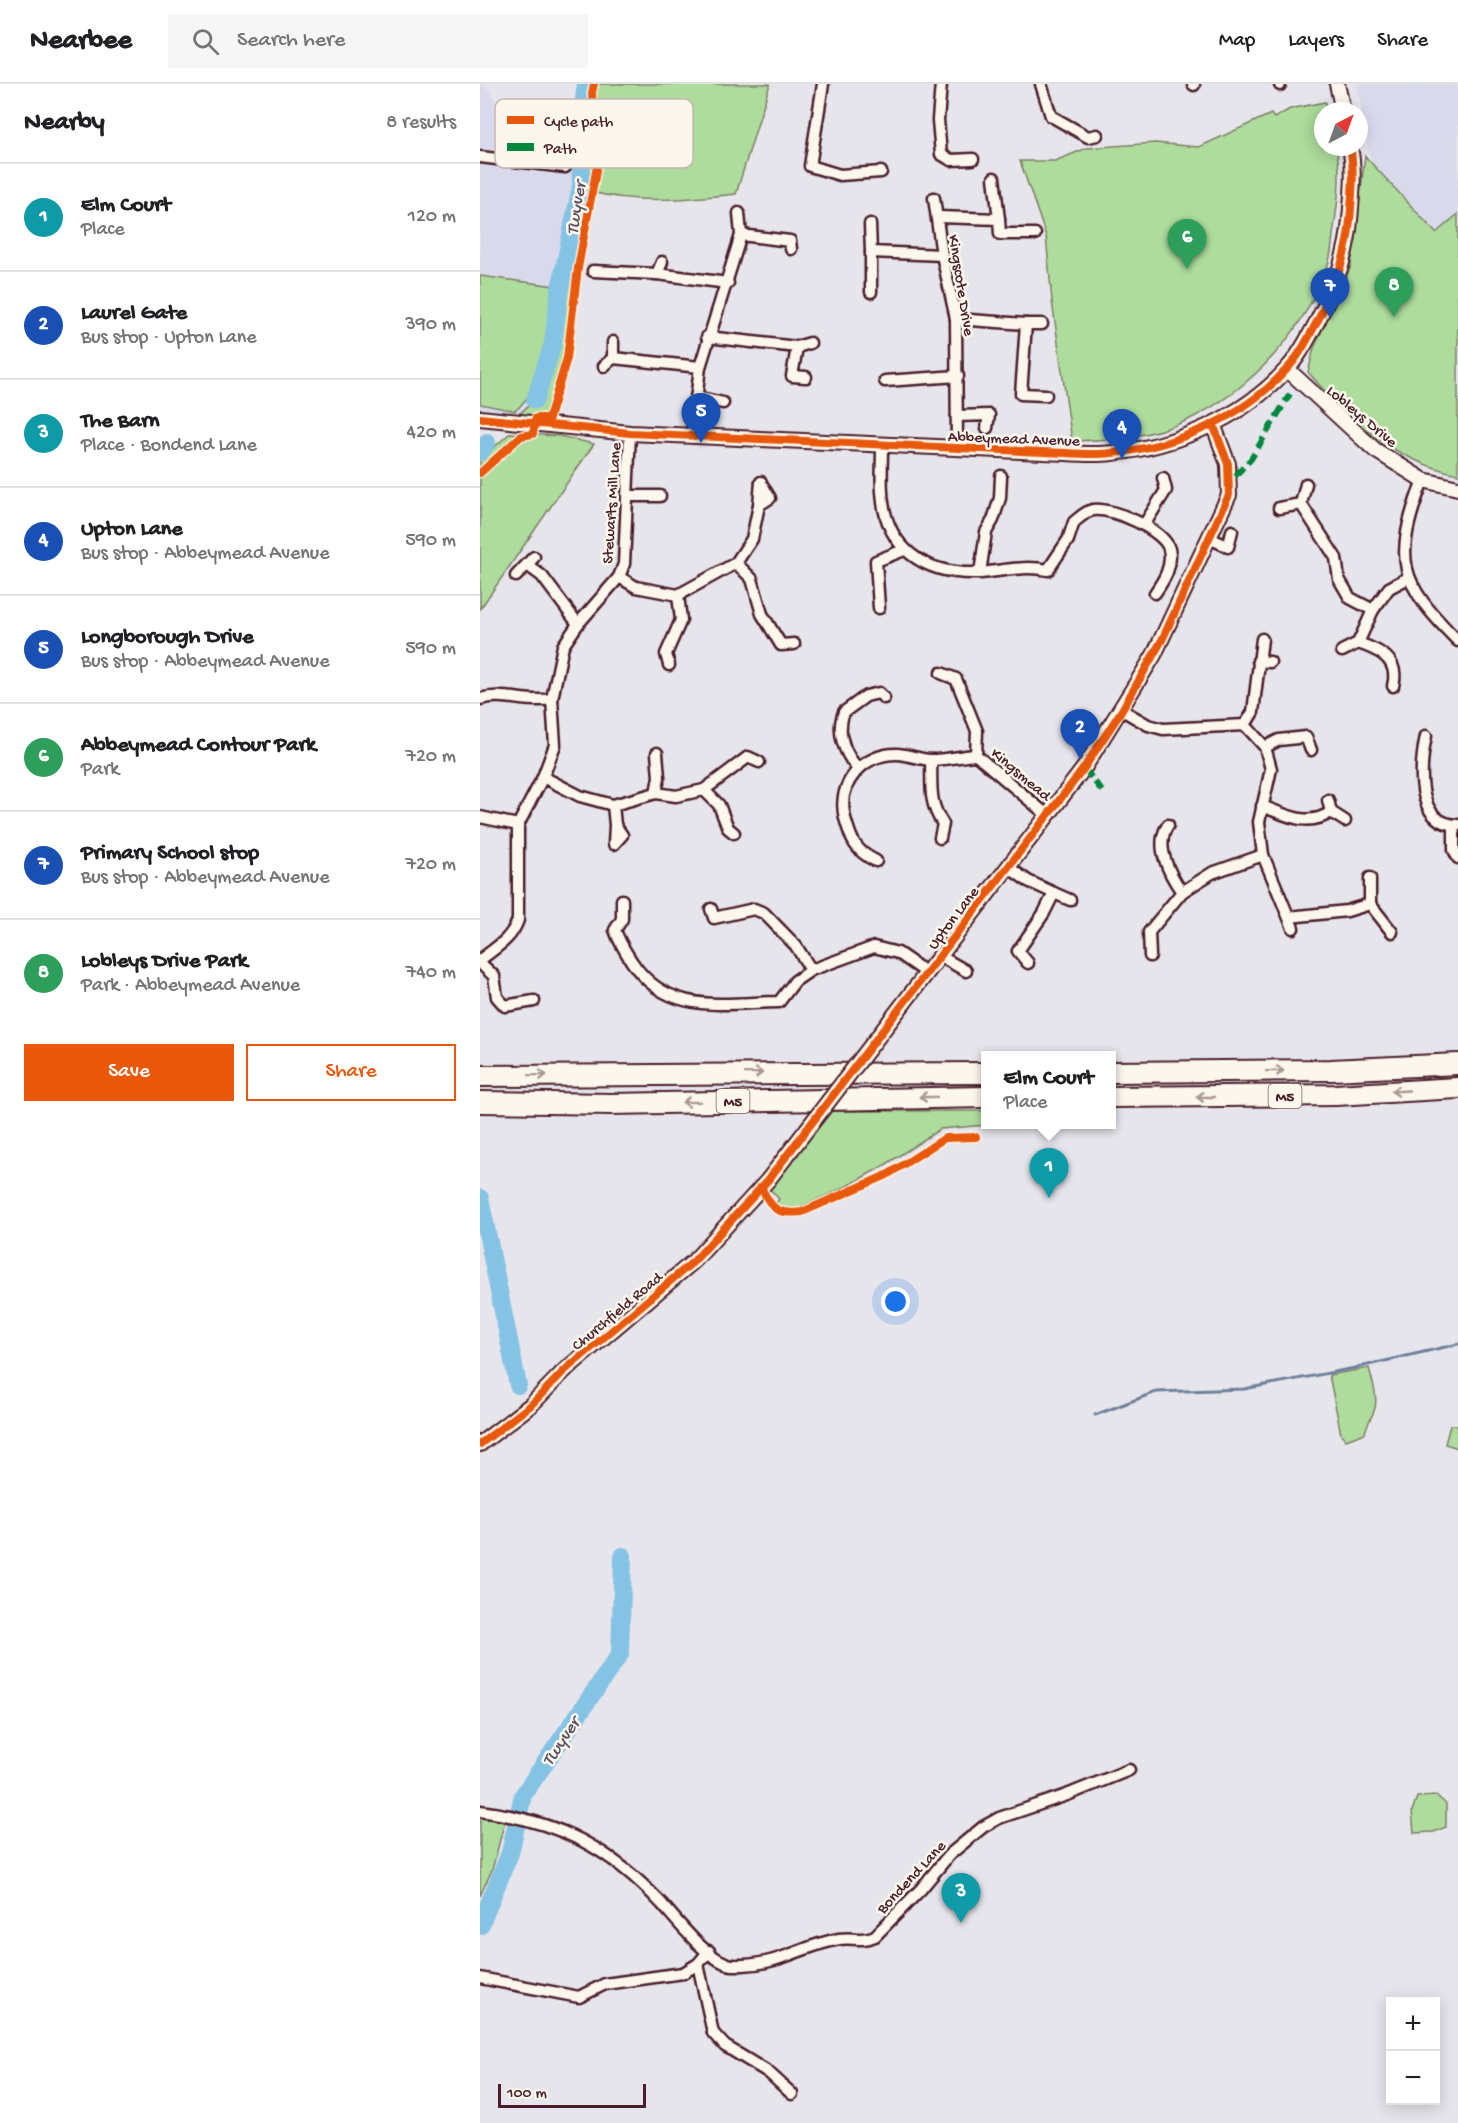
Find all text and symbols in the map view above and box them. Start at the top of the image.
search box [168,14,588,68]
text: Nearbee [30,25,132,58]
icon: search [189,25,222,58]
text: Search here [237,28,345,54]
text: Map [1219,29,1255,54]
text: Layers [1288,29,1344,54]
text: Share [1377,29,1428,54]
legend [495,99,693,168]
north arrow [1314,102,1368,156]
text: Nearby [24,108,105,139]
text: 8 results [386,112,456,135]
text: Cycle path [544,114,614,133]
text: Path [543,141,577,160]
water label: Twyver [563,177,593,236]
text: Elm Court [81,193,171,219]
text: 1 [39,206,48,229]
text: 120 m [408,206,456,229]
text: Place [81,219,125,242]
pin: 6 [1168,220,1206,269]
street label: Kingscote Drive [942,234,977,338]
pin: 7 [1310,268,1350,318]
pin: 8 [1374,268,1414,317]
text: Laurel Gate [81,301,187,327]
text: 2 [39,314,48,337]
text: 390 m [405,314,456,337]
text: Bus stop · Upton Lane [81,327,257,350]
street label: Lobleys Drive [1321,382,1401,453]
pin: 5 [682,394,720,443]
text: The Barn [81,409,160,435]
pin: 4 [1102,410,1142,459]
text: 3 [38,422,49,445]
text: 420 m [406,422,456,445]
street label: Abbeymead Avenue [947,429,1081,452]
text: Place · Bondend Lane [81,435,257,458]
street label: Stewarts Mill Lane [600,441,627,564]
text: Upton Lane [81,517,183,543]
text: 4 [39,530,48,553]
text: 590 m [405,530,456,553]
text: Bus stop · Abbeymead Avenue [81,543,330,566]
text: Longborough Drive [81,625,254,651]
text: 5 [38,638,49,661]
text: 590 m [405,638,456,661]
text: Bus stop · Abbeymead Avenue [81,651,330,674]
pin: 2 [1060,710,1100,759]
text: Abbeymead Contour Park [81,733,316,759]
street label: Kingsmead [986,745,1055,807]
text: 6 [38,746,49,769]
text: 720 m [406,746,456,769]
text: Park [81,759,119,782]
text: Primary School stop [81,841,259,867]
text: 7 [38,854,49,877]
text: 720 m [406,854,456,877]
text: Bus stop · Abbeymead Avenue [81,867,330,890]
street label: Upton Lane [925,883,985,954]
text: Lobleys Drive Park [81,949,248,975]
text: 8 [38,962,49,985]
text: 740 m [406,962,456,985]
text: Park · Abbeymead Avenue [81,975,300,998]
button: Save [24,1044,234,1101]
button: Share [246,1044,456,1101]
popup [981,1051,1116,1129]
one-way arrow [1265,1065,1285,1077]
text: Elm Court [1004,1066,1093,1092]
one-way arrow [744,1068,764,1079]
one-way arrow [528,1070,548,1081]
road number: M5 [1268,1084,1302,1108]
one-way arrow [1390,1086,1410,1097]
road number: M5 [716,1089,750,1113]
one-way arrow [918,1091,938,1103]
one-way arrow [1195,1091,1215,1102]
text: Place [1004,1092,1047,1115]
one-way arrow [681,1096,701,1108]
pin: 1 [1030,1148,1068,1198]
street label: Churchfield Road [569,1268,669,1356]
your location [881,1287,910,1316]
water label: Twyver [538,1711,588,1770]
street label: Bondend Lane [873,1837,952,1920]
pin: 3 [942,1874,980,1923]
map controls [1386,1997,1440,2105]
button: + [1386,1997,1440,2051]
button: − [1386,2051,1440,2105]
scale bar [498,2081,646,2108]
text: 100 m [507,2085,547,2104]

